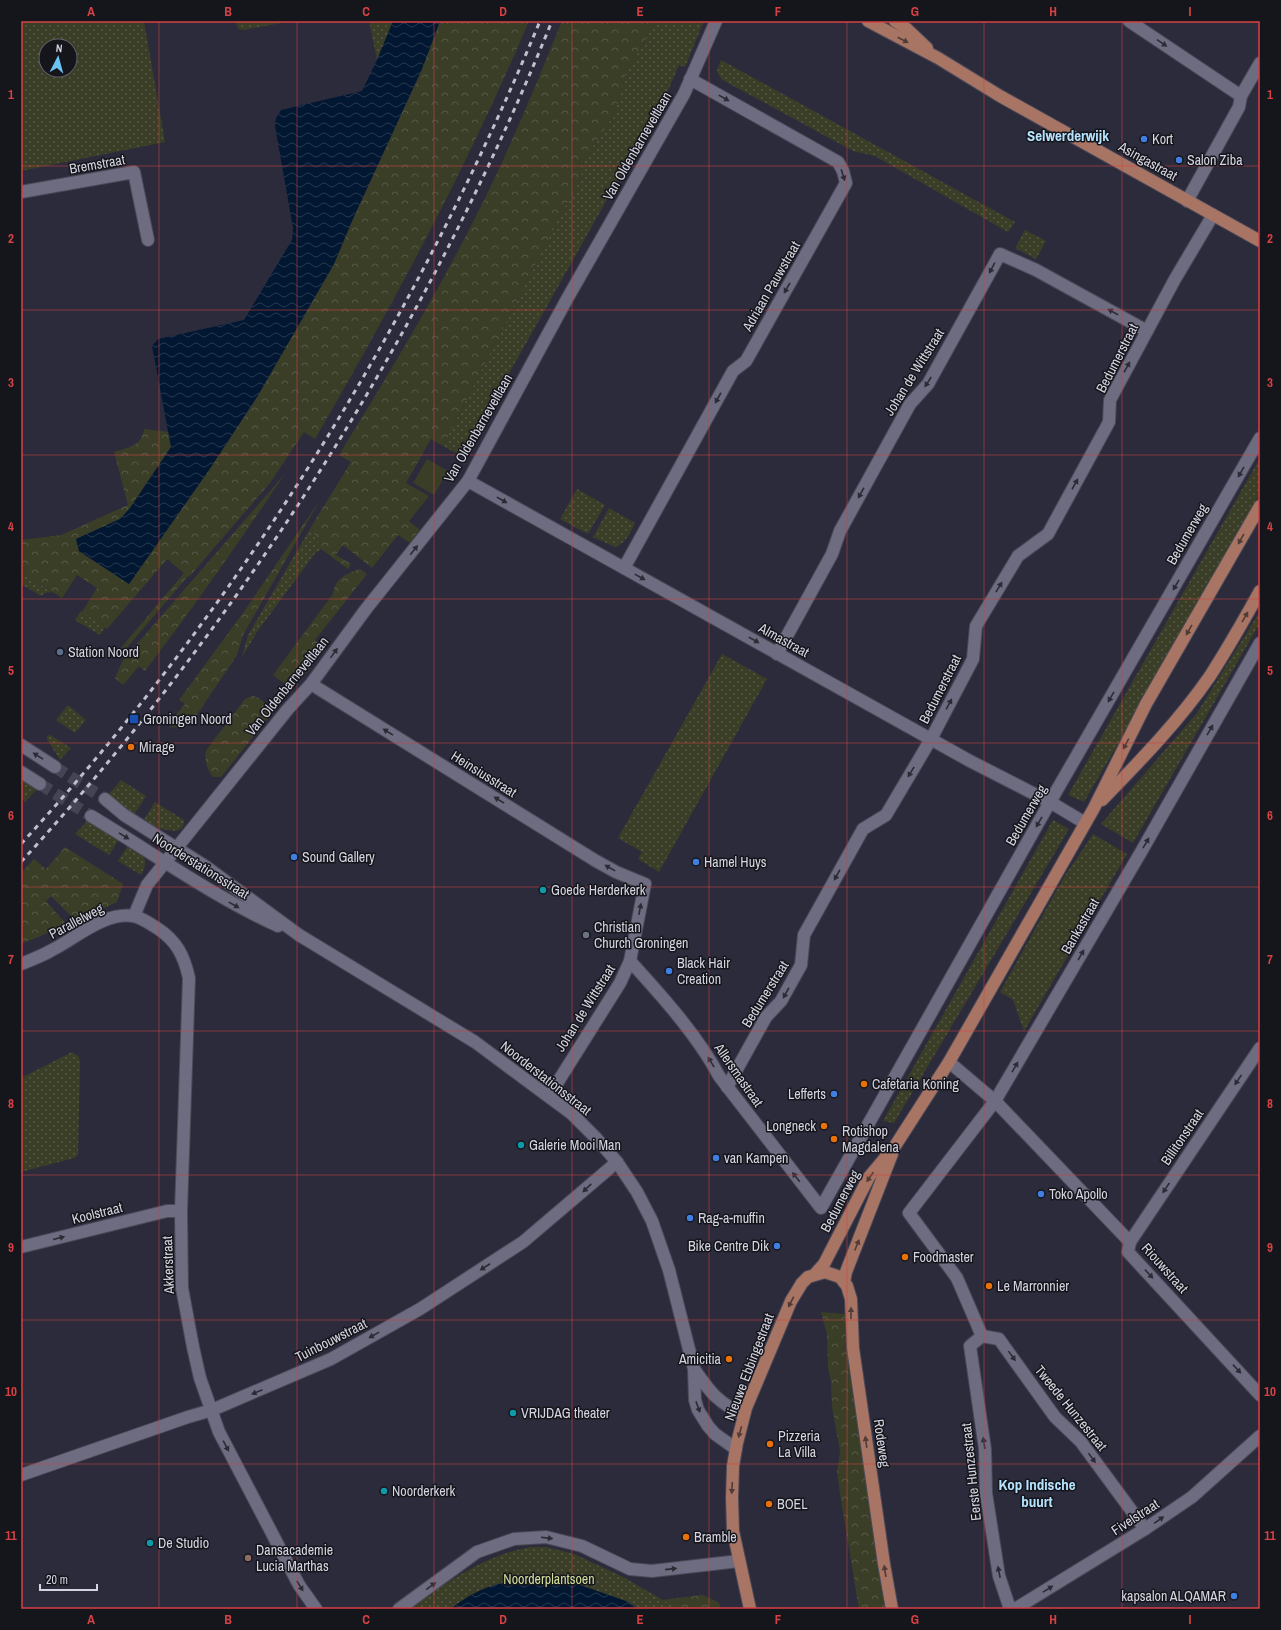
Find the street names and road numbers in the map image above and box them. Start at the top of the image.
street label: Van Oldenbarneveltlaan [599,89,675,203]
street label: Asingastraat [1115,137,1181,184]
street label: Bremstraat [68,150,126,178]
street label: Adriaan Pauwstraat [737,238,804,335]
street label: Bedumerstraat [1092,320,1142,396]
street label: Johan de Wittstraat [880,325,948,419]
street label: Van Oldenbarneveltlaan [440,371,516,485]
street label: Bedumerweg [1162,500,1212,568]
street label: Almastraat [755,618,812,661]
street label: Van Oldenbarneveltlaan [242,633,332,739]
street label: Bedumerstraat [915,651,965,727]
street label: Heinsiusstraat [448,747,520,801]
street label: Bedumerweg [1001,781,1051,849]
street label: Noorderstationsstraat [149,829,253,903]
street label: Bankastraat [1057,895,1103,957]
street label: Parallelweg [46,899,107,943]
street label: Bedumerstraat [737,957,793,1031]
street label: Johan de Wittstraat [551,961,619,1055]
street label: Noorderstationsstraat [497,1037,595,1119]
street label: Allersmastraat [710,1039,767,1110]
street label: Billitonstraat [1157,1106,1207,1168]
street label: Bedumerweg [816,1166,864,1235]
street label: Koolstraat [70,1198,124,1228]
street label: Akkerstraat [158,1236,178,1295]
street label: Riouwstraat [1138,1239,1192,1297]
street label: Nieuwe Ebbingestraat [720,1311,778,1423]
street label: Tuinbouwstraat [292,1314,370,1366]
street label: Tweede Hunzestraat [1031,1361,1111,1455]
street label: Rodeweg [870,1418,894,1469]
street label: Eerste Hunzestraat [957,1422,985,1522]
street label: Fivelstraat [1108,1495,1162,1539]

